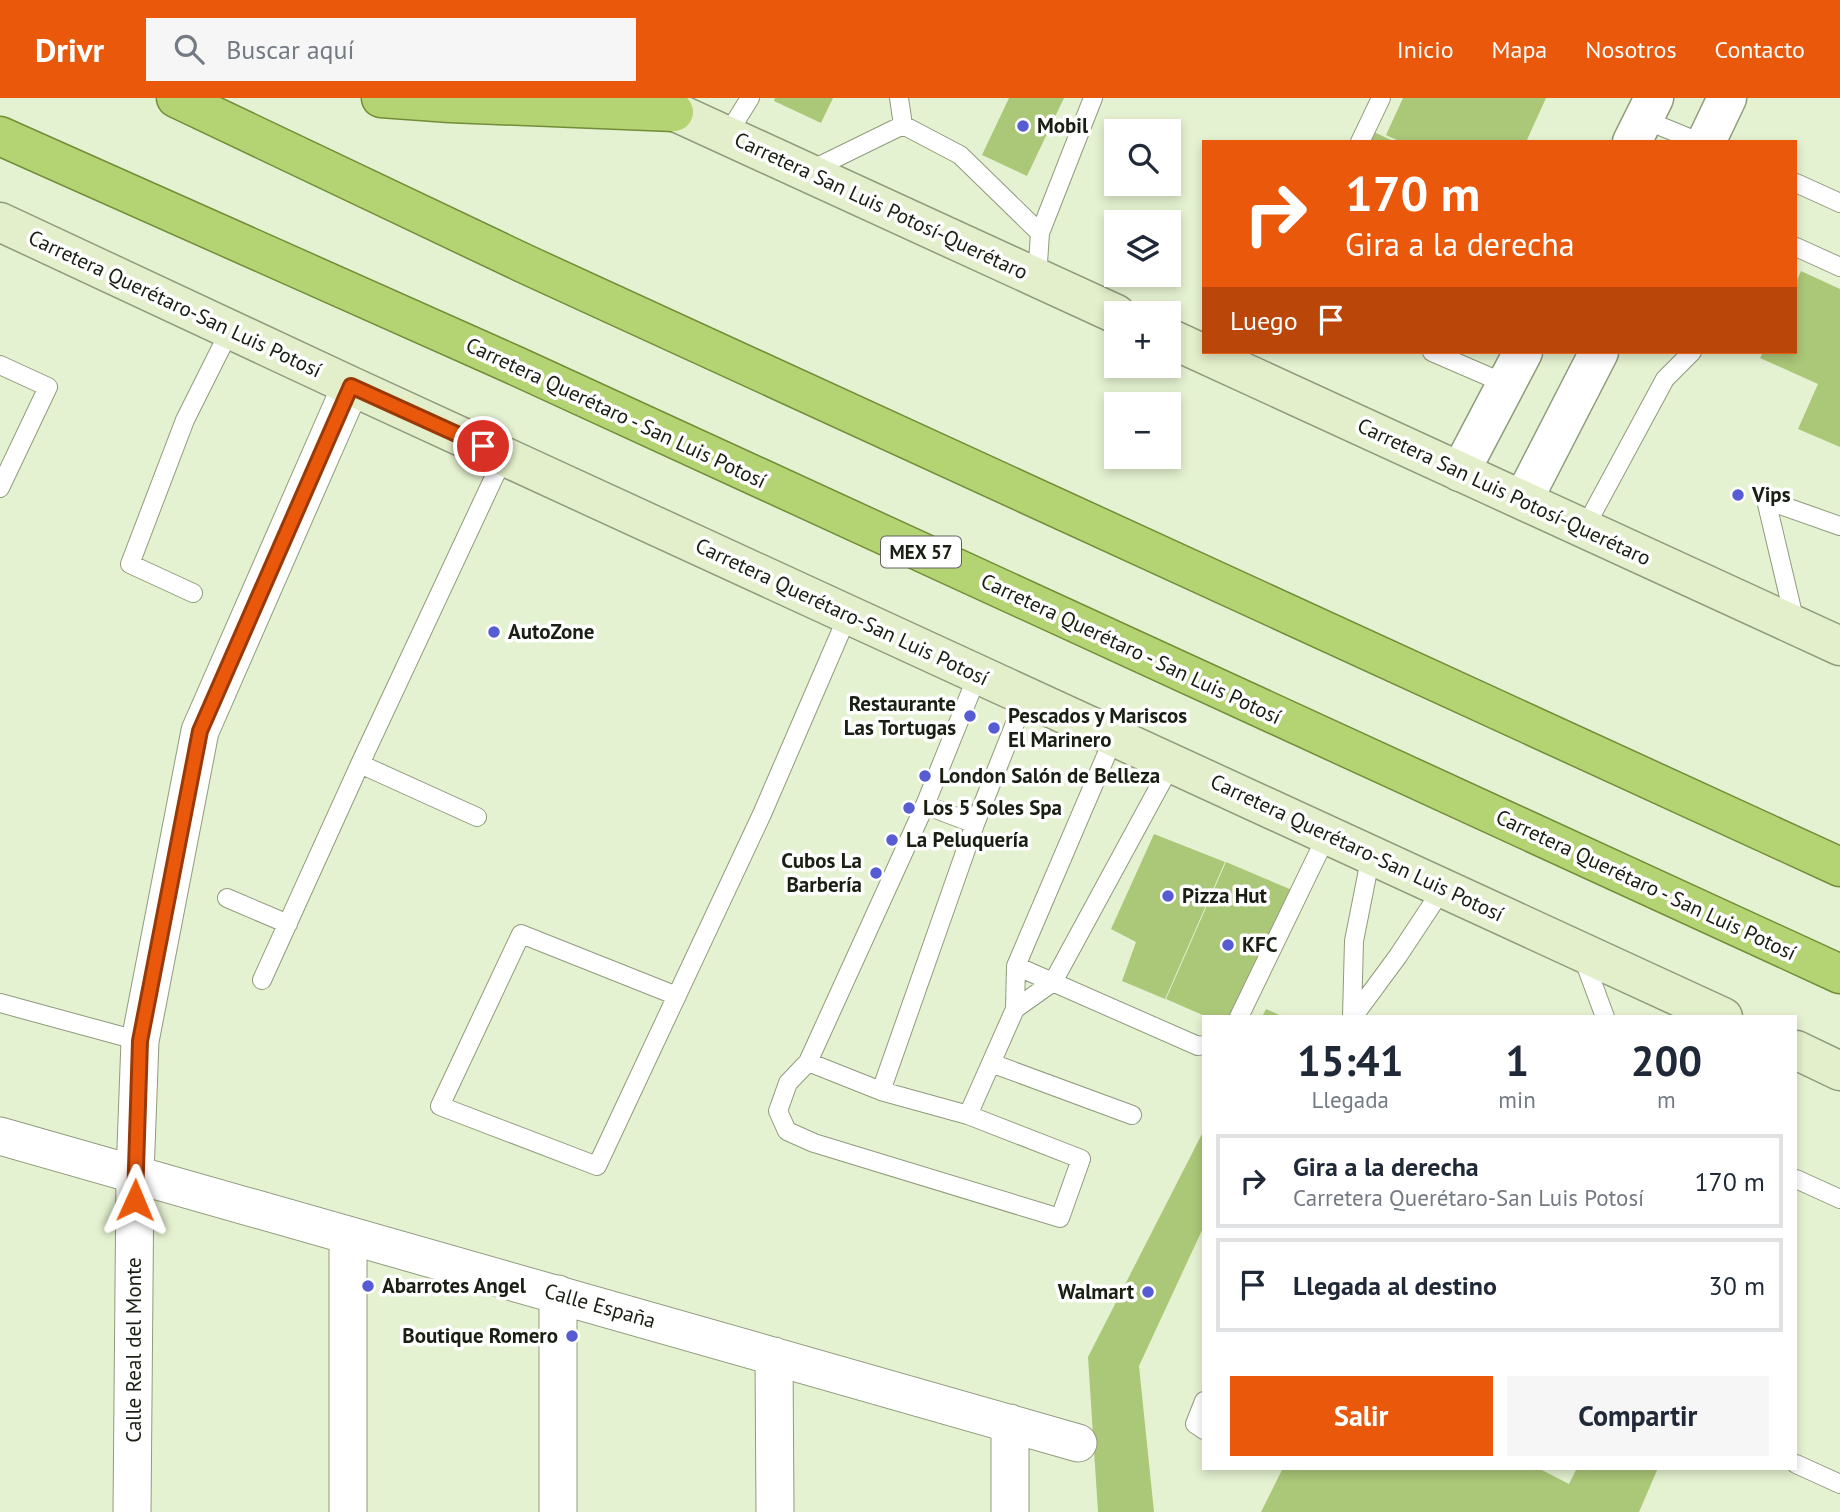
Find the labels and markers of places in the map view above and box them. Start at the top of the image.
place label: Mobil [1037,112,1089,139]
marker: Mobil [1015,118,1031,134]
pin [453,416,513,476]
place label: Vips [1751,481,1791,508]
marker: Vips [1730,487,1746,503]
place label: AutoZone [508,618,594,645]
marker: AutoZone [486,624,502,640]
place label: Restaurante Las Tortugas [844,690,956,741]
place label: Pescados y Mariscos El Marinero [1008,702,1187,753]
marker: Restaurante Las Tortugas [962,708,978,724]
marker: Pescados y Mariscos El Marinero [986,720,1002,736]
place label: London Salón de Belleza [939,762,1160,789]
marker: London Salón de Belleza [917,768,933,784]
place label: Los 5 Soles Spa [923,794,1062,821]
marker: Los 5 Soles Spa [901,800,917,816]
place label: La Peluquería [906,826,1029,853]
marker: La Peluquería [884,832,900,848]
place label: Cubos La Barbería [781,847,862,898]
marker: Cubos La Barbería [868,865,884,881]
place label: Pizza Hut [1182,882,1268,909]
marker: Pizza Hut [1160,888,1176,904]
place label: KFC [1242,931,1278,958]
marker: KFC [1220,937,1236,953]
place label: Abarrotes Angel [382,1272,527,1299]
marker: Abarrotes Angel [360,1278,376,1294]
place label: Walmart [1058,1278,1135,1305]
marker: Walmart [1140,1284,1156,1300]
place label: Boutique Romero [402,1322,558,1349]
marker: Boutique Romero [564,1328,580,1344]

